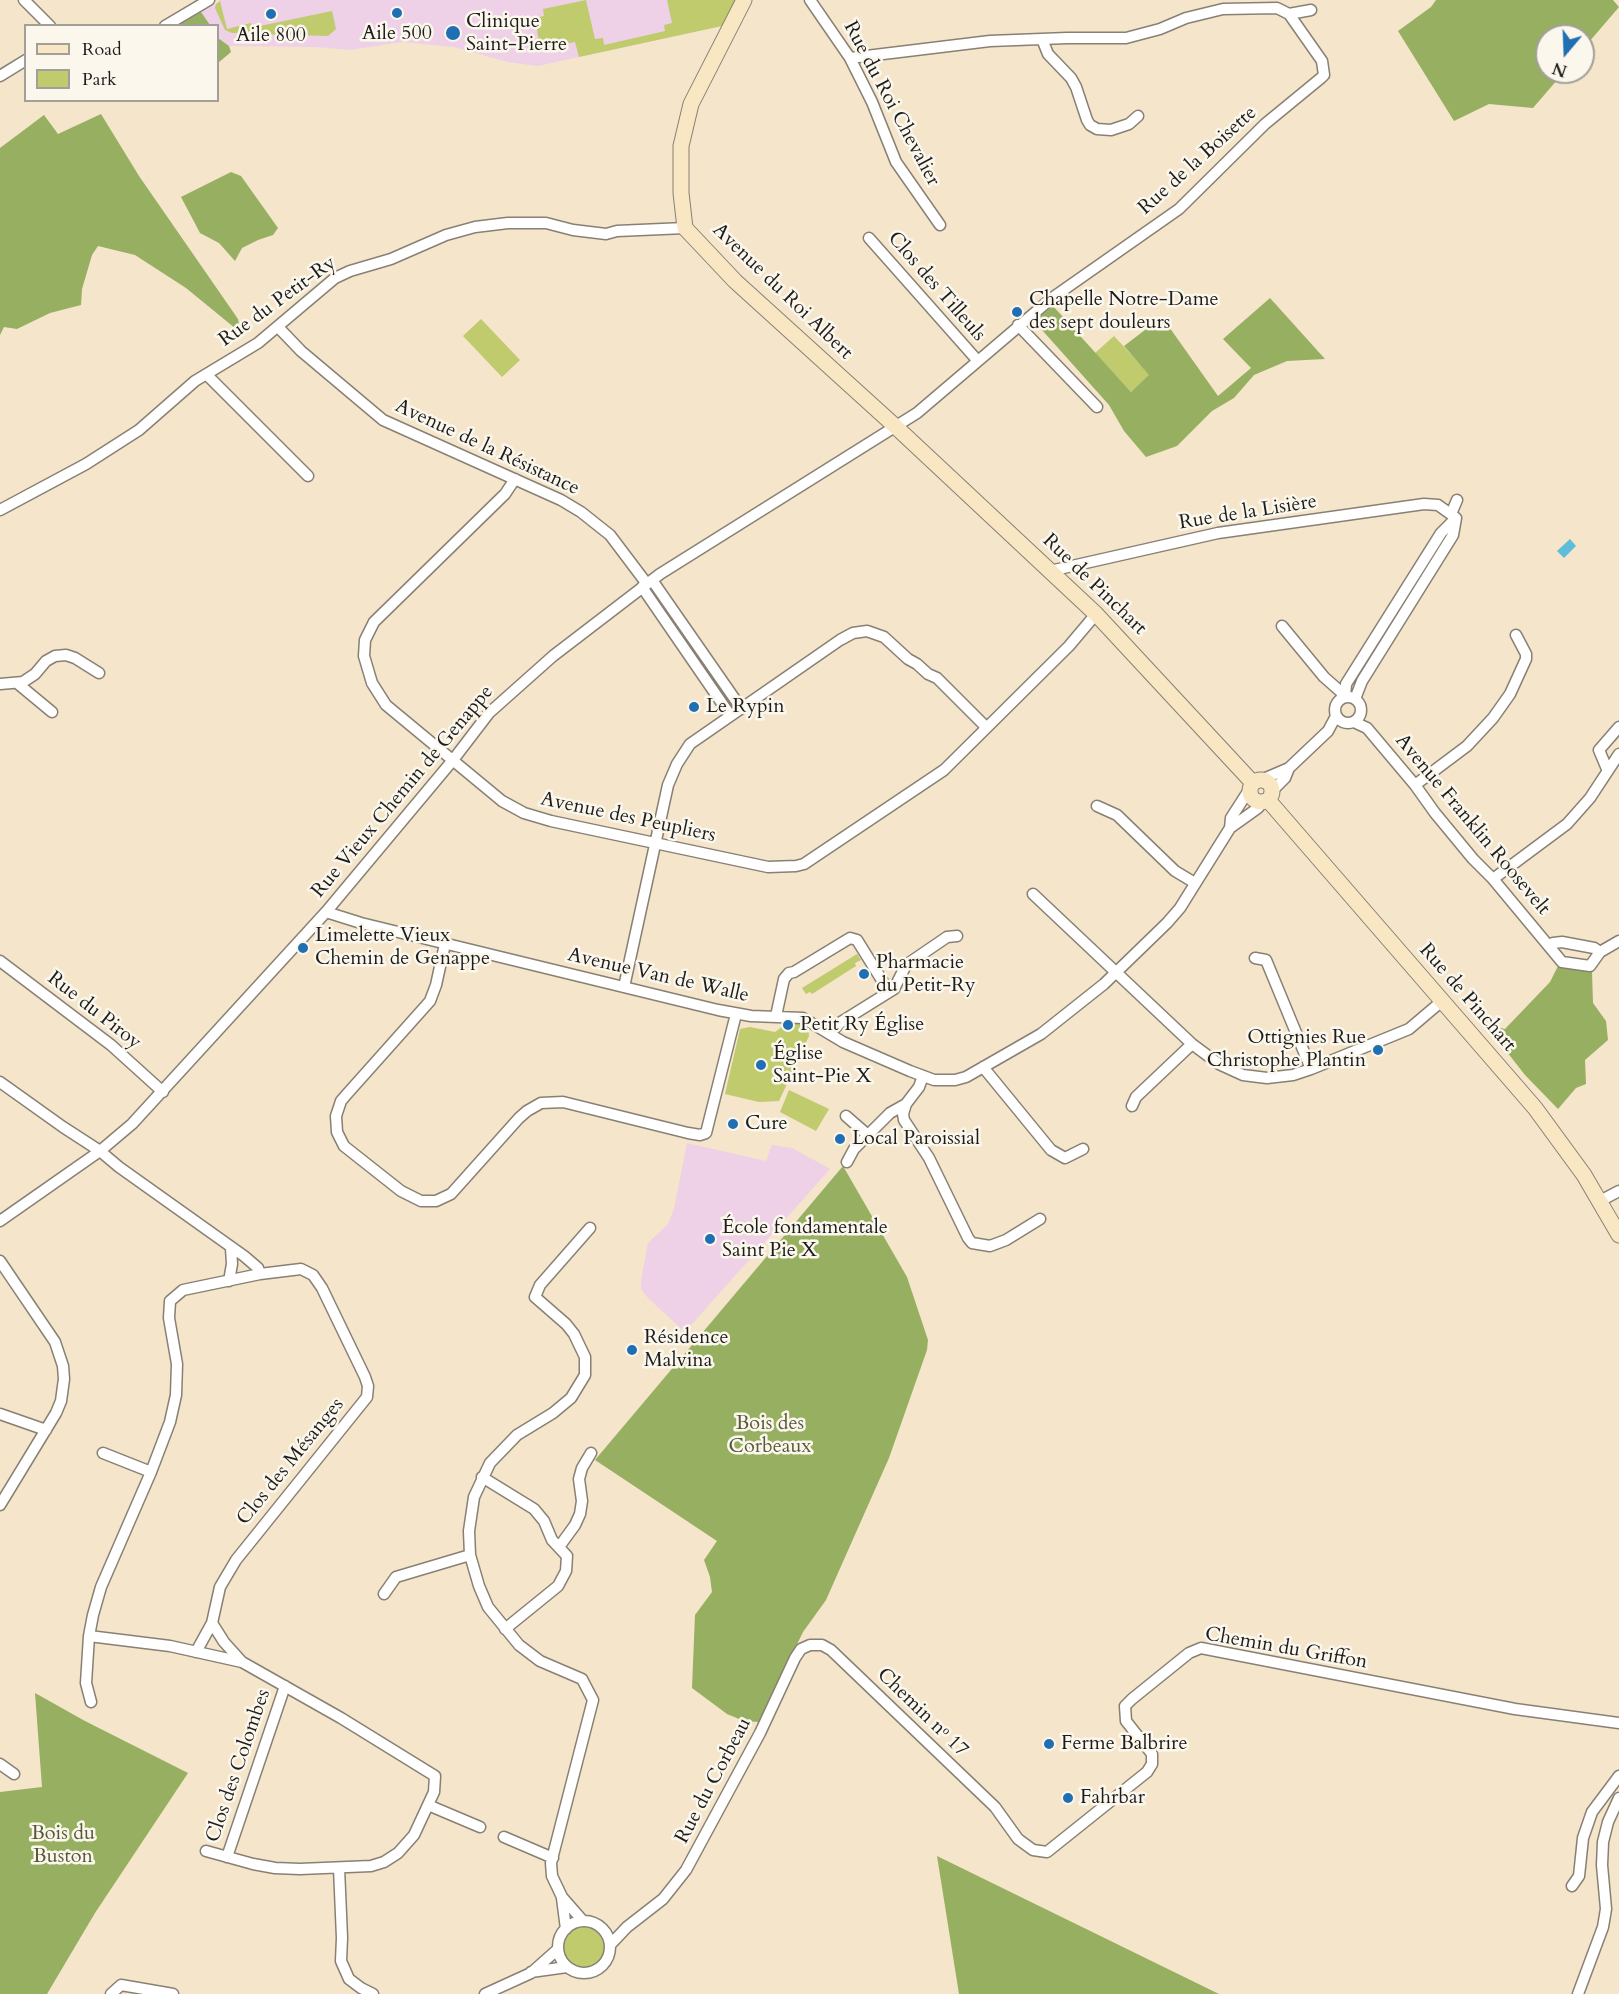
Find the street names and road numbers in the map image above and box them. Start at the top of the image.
street label: Rue du Roi Chevalier [837,18,945,190]
street label: Rue de la Boisette [1134,102,1262,220]
street label: Avenue du Roi Albert [707,219,857,365]
street label: Clos des Tilleuls [882,227,990,347]
street label: Rue du Petit-Ry [215,252,341,352]
street label: Avenue de la Résistance [391,395,583,501]
street label: Rue de la Lisière [1177,490,1319,536]
street label: Rue de Pinchart [1037,529,1151,641]
street label: Rue Vieux Chemin de Genappe [307,681,499,903]
street label: Avenue Franklin Roosevelt [1389,730,1555,920]
street label: Avenue des Peupliers [538,788,718,848]
street label: Rue de Pinchart [1413,939,1521,1057]
street label: Avenue Van de Walle [565,943,751,1009]
street label: Rue du Piroy [42,967,146,1055]
street label: Clos des Mésanges [232,1394,350,1530]
street label: Chemin du Griffon [1203,1623,1369,1675]
street label: Chemin nᵒ 17 [871,1664,973,1762]
street label: Clos des Colombes [202,1686,276,1846]
street label: Rue du Corbeau [671,1714,757,1848]

